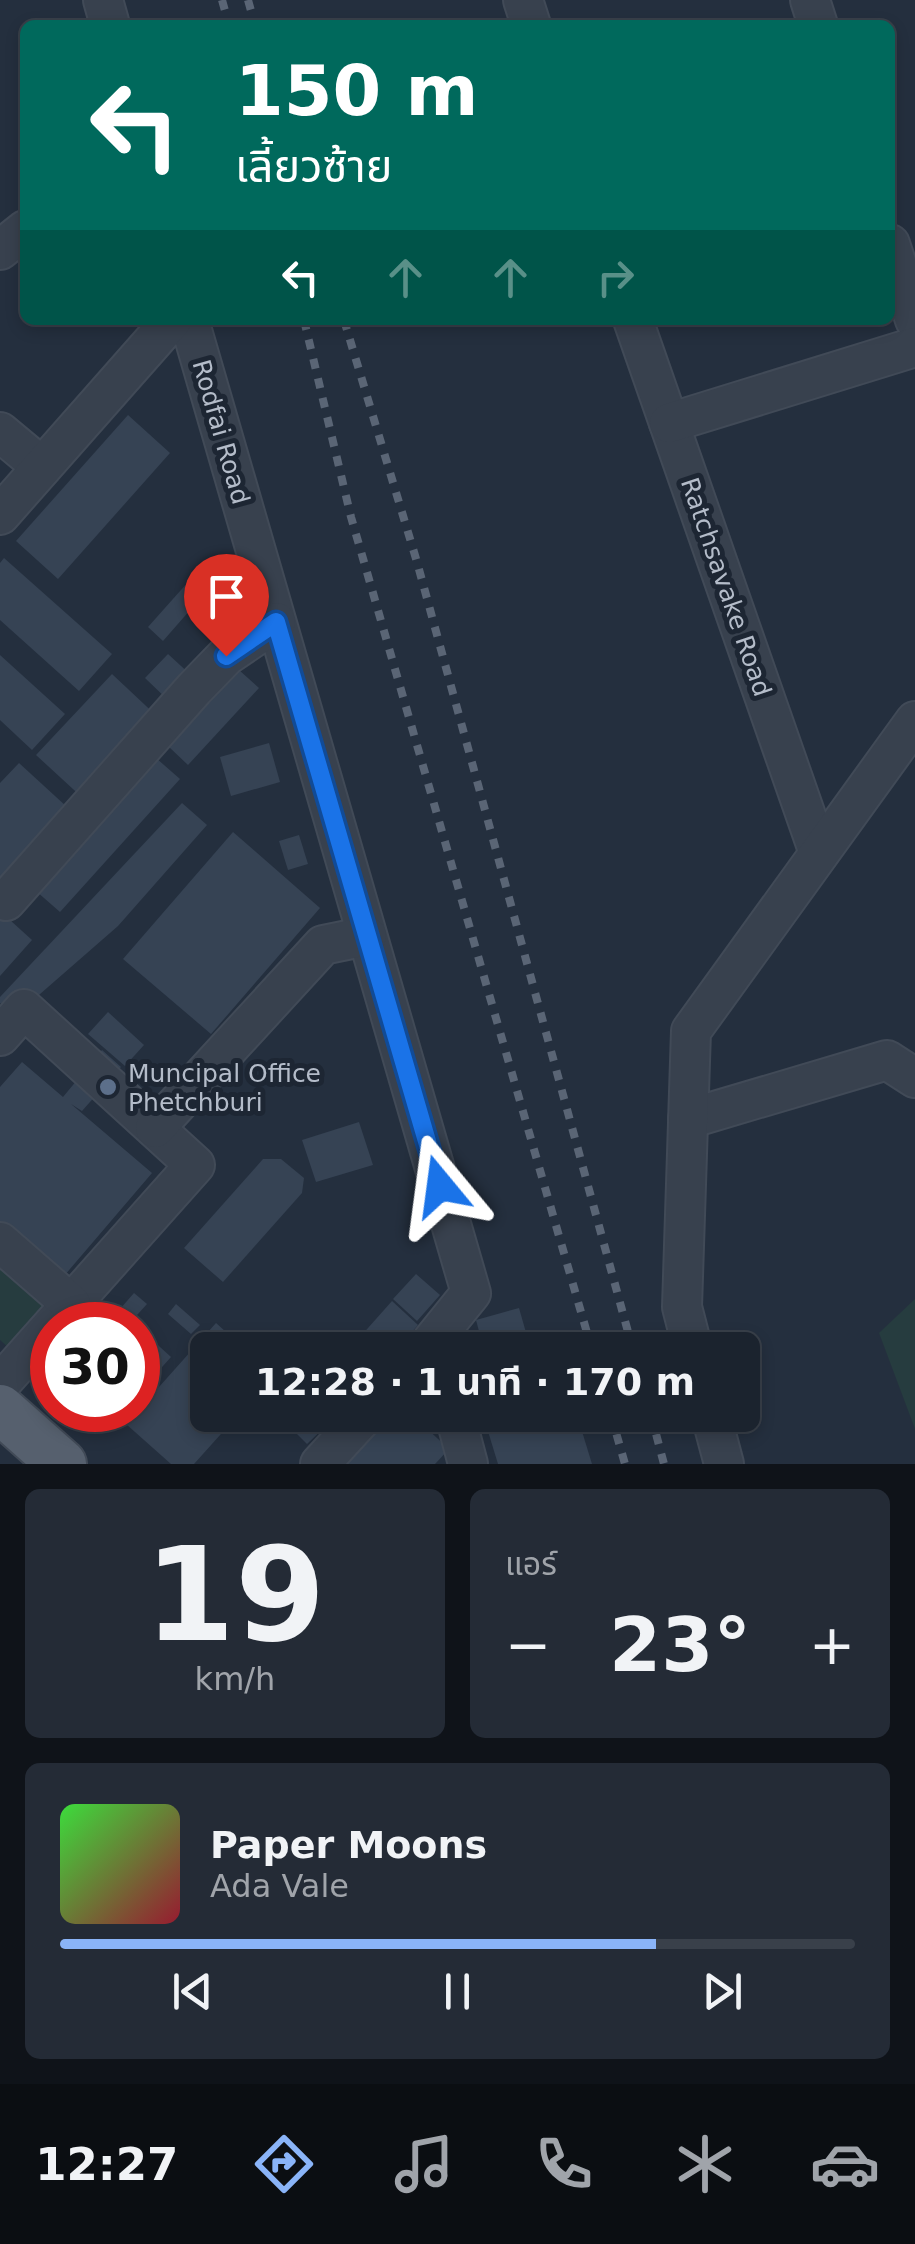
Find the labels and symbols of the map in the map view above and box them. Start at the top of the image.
street label: Rodfai Road [187,356,255,508]
street label: Ratchsavake Road [675,474,777,700]
pin [184,554,269,657]
place label: Muncipal Office Phetchburi [128,1059,321,1117]
marker: Muncipal Office Phetchburi [97,1076,119,1098]
position arrow [388,1134,492,1238]
speed limit sign: 30 [30,1302,160,1432]

